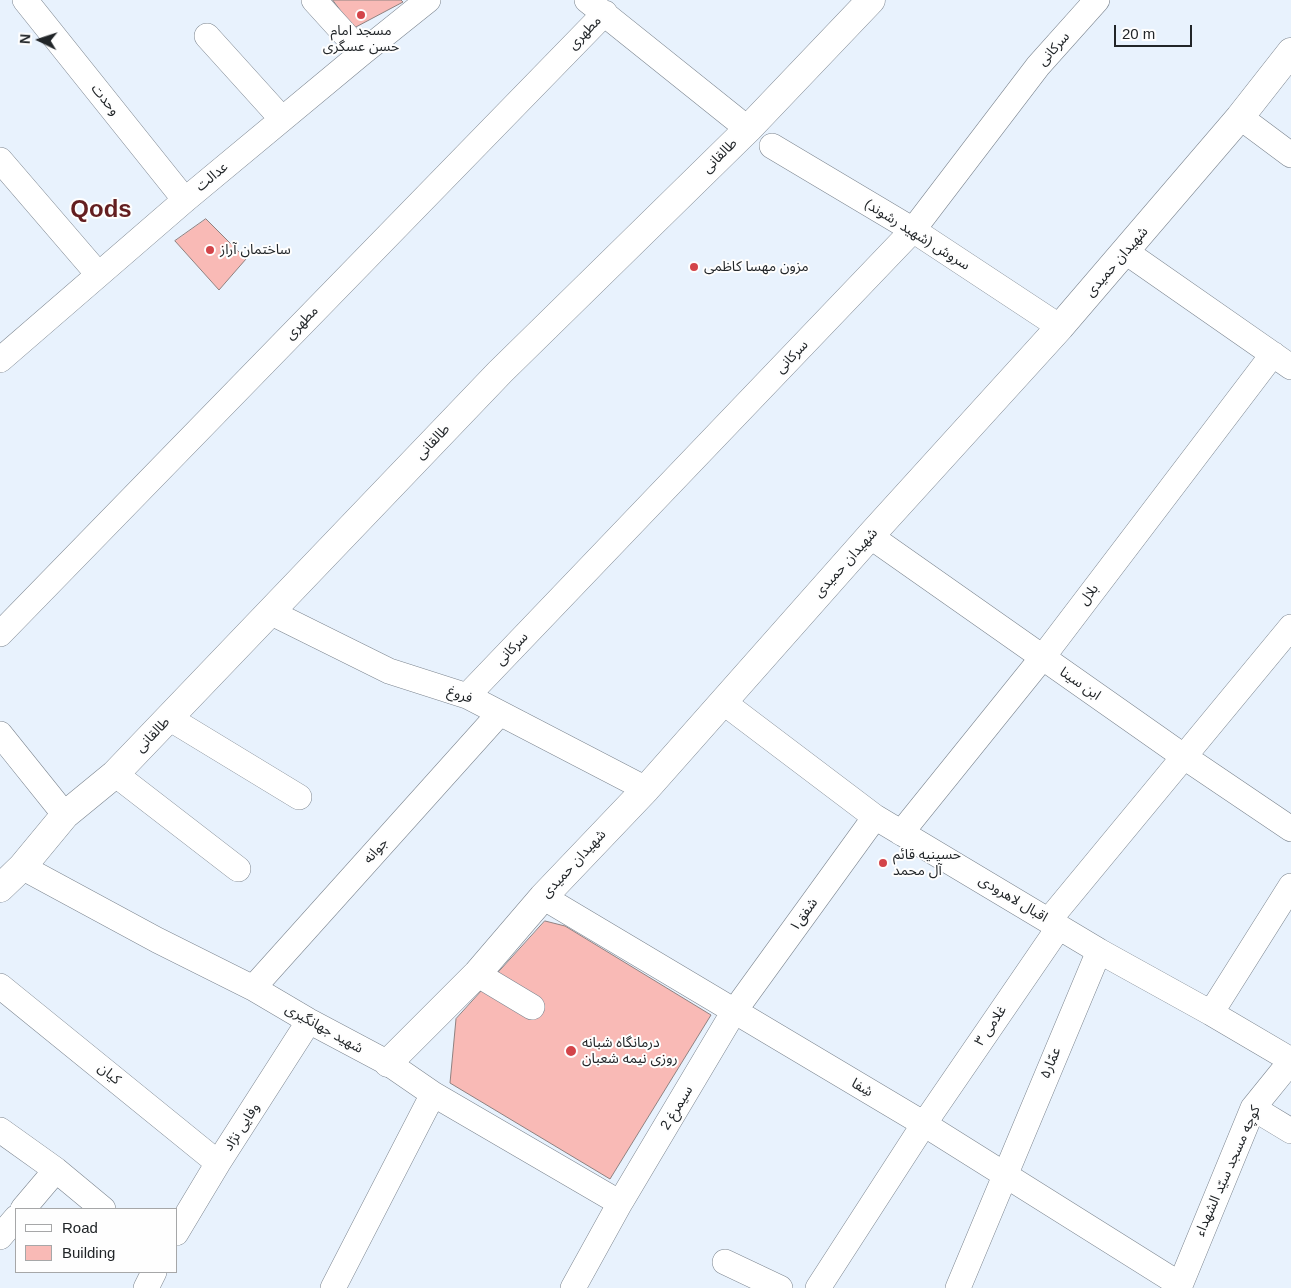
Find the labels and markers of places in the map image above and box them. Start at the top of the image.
marker: مسجد امام حسن عسگری [355,9,367,21]
place label: مسجد امام حسن عسگری [323,23,399,56]
place label: ساختمان آراز [220,242,291,258]
marker: ساختمان آراز [204,244,216,256]
place label: مزون مهسا کاظمی [704,259,809,275]
marker: مزون مهسا کاظمی [688,261,700,273]
place label: حسینیه قائم آل محمد [893,847,961,880]
marker: حسینیه قائم آل محمد [877,857,889,869]
place label: درمانگاه شبانه روزی نیمه شعبان [582,1035,678,1068]
marker: درمانگاه شبانه روزی نیمه شعبان [564,1044,578,1058]

